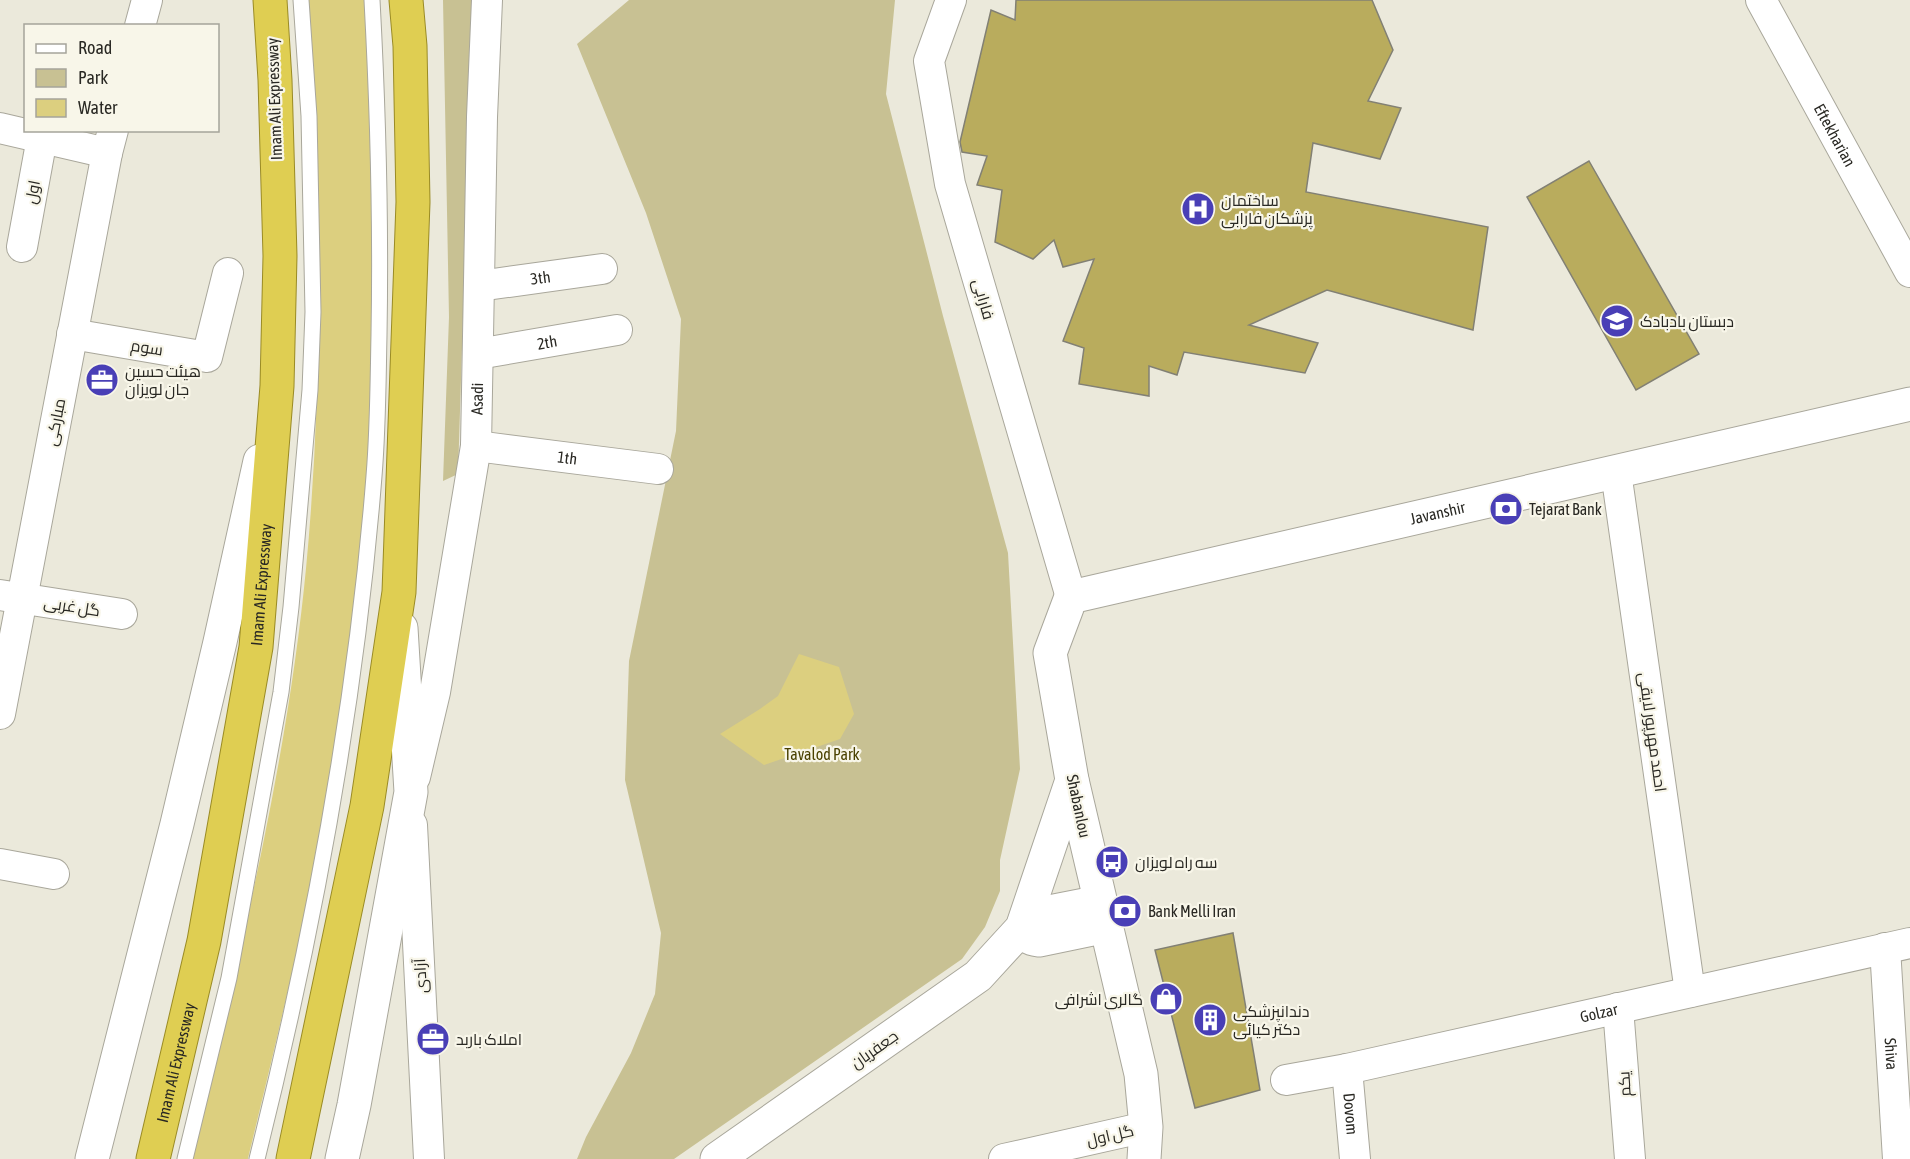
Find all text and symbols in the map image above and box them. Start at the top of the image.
legend [24,24,219,132]
text: Road [78,37,112,58]
street label: Imam Ali Expressway [263,37,286,160]
text: Park [78,67,108,88]
text: Water [78,97,118,118]
street label: Eftekharian [1811,101,1859,170]
street label: اول [21,179,45,206]
hospital icon: ساختمان پزشکان فارابی [1180,191,1216,227]
place label: ساختمان پزشکان فارابی [1221,191,1313,230]
street label: 3th [529,267,552,288]
street label: فارابی [968,277,998,322]
school or university icon: دبستان بادبادک [1599,303,1635,339]
place label: دبستان بادبادک [1640,312,1734,332]
street label: 2th [536,332,558,353]
street label: سوم [129,336,164,361]
office icon: هیئت حسین جان لویزان [84,362,120,398]
place label: هیئت حسین جان لویزان [125,362,201,400]
street label: Asadi [468,382,486,415]
street label: مبارکی [42,397,70,448]
street label: 1th [556,447,578,468]
bank icon: Tejarat Bank [1488,491,1524,527]
street label: Javanshir [1408,498,1467,528]
place label: Tejarat Bank [1529,500,1602,519]
street label: Imam Ali Expressway [247,522,276,646]
street label: گل غربی [42,593,101,621]
street label: احمد مهرپور لایقی [1633,671,1670,793]
park label: Tavalod Park [784,745,860,763]
street label: Shabanlou [1064,773,1094,839]
bus stop icon: سه راه لویزان [1094,844,1130,880]
place label: سه راه لویزان [1135,853,1217,873]
bank icon: Bank Melli Iran [1107,893,1143,929]
place label: Bank Melli Iran [1148,902,1236,920]
street label: آزادی [410,957,432,994]
shop icon: گالری اشرافی [1148,981,1184,1017]
place label: گالری اشرافی [1055,990,1143,1010]
street label: Golzar [1578,1000,1620,1026]
street label: Imam Ali Expressway [153,1001,199,1124]
building icon: دندانپزشکی دکتر کیائی [1192,1002,1228,1038]
place label: دندانپزشکی دکتر کیائی [1233,1002,1310,1040]
office icon: املاک باربد [415,1021,451,1057]
street label: جعفریان [847,1026,902,1073]
place label: املاک باربد [456,1030,522,1049]
street label: Shiva [1882,1037,1901,1070]
street label: یکم [1614,1070,1637,1097]
street label: Dovom [1340,1092,1362,1135]
street label: گل اول [1085,1121,1136,1151]

